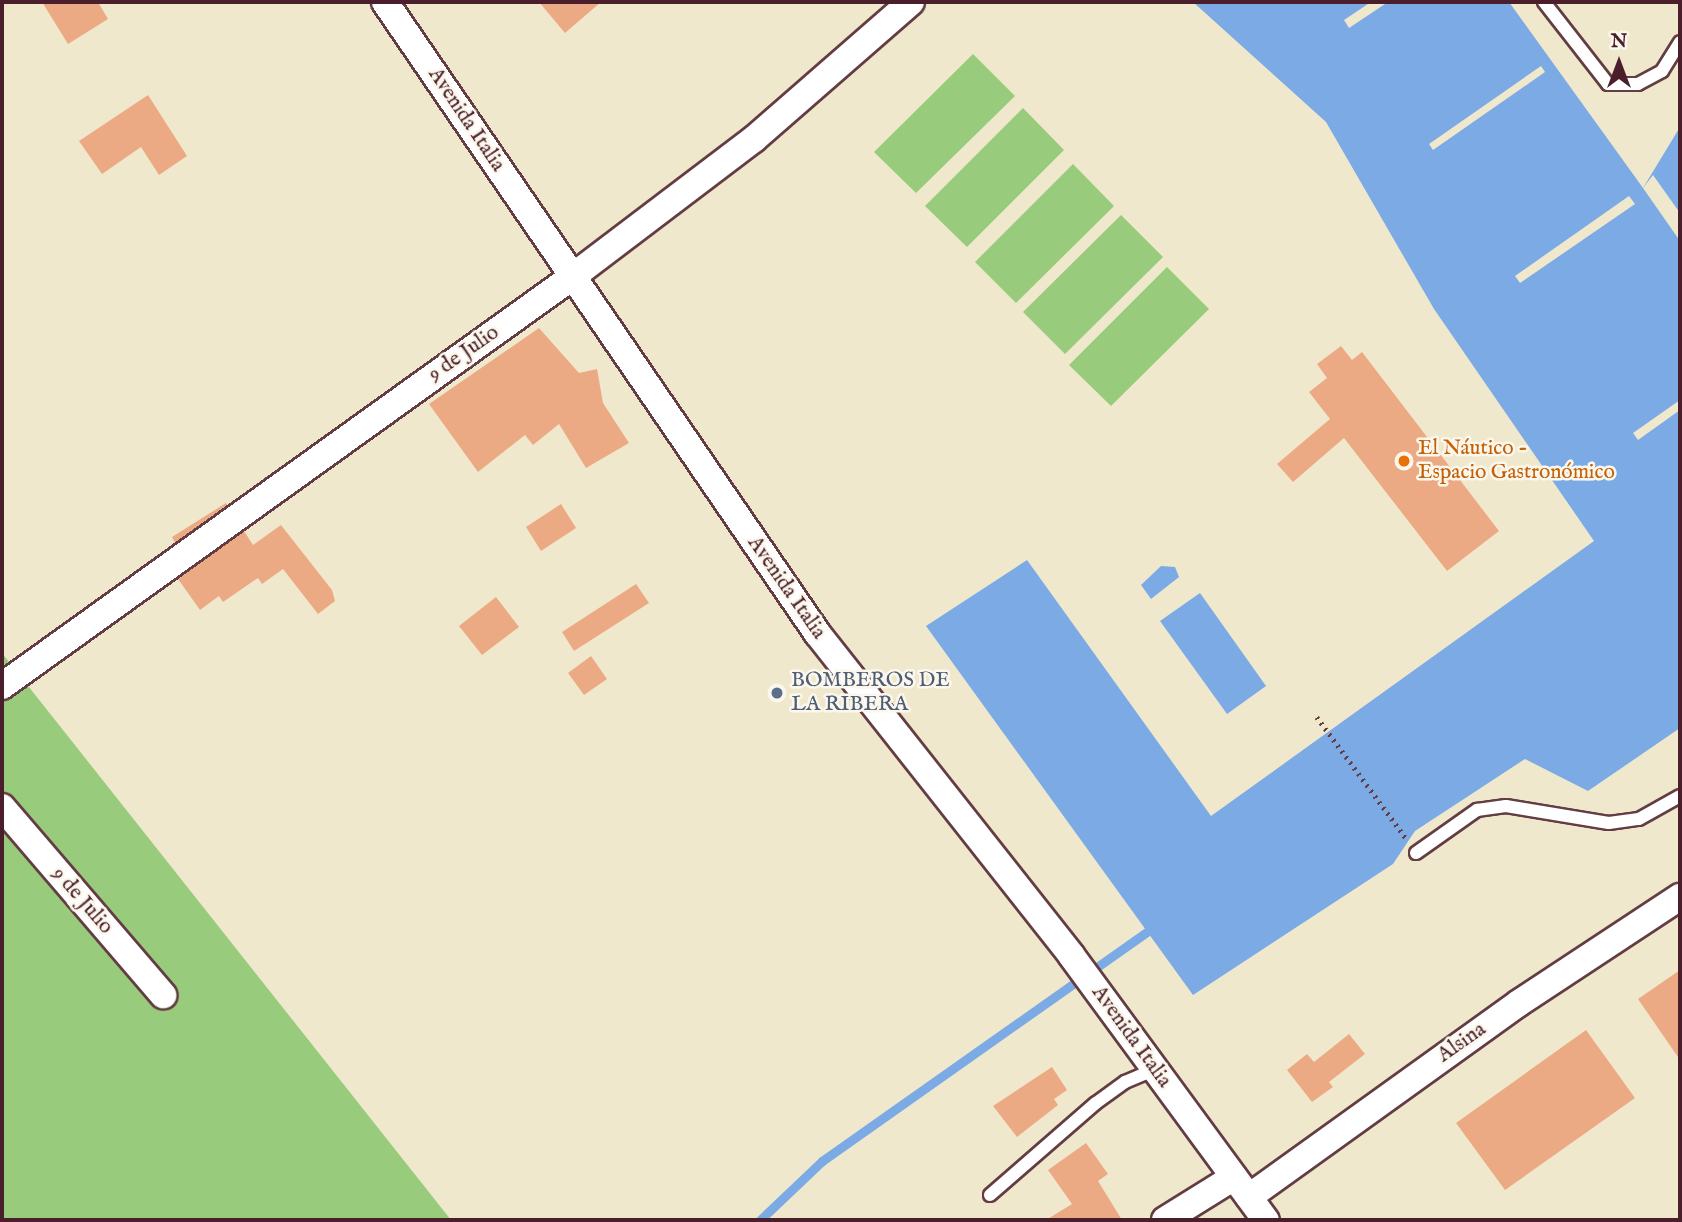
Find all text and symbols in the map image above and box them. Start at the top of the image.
north arrow [1584,28,1654,98]
text: N [1611,30,1627,54]
street label: Avenida Italia [422,63,510,177]
street label: 9 de Julio [424,321,504,387]
place label: El Náutico - Espacio Gastronómico [1418,436,1615,486]
marker: El Náutico - Espacio Gastronómico [1396,453,1412,469]
street label: Avenida Italia [741,532,831,644]
place label: BOMBEROS DE LA RIBERA [791,668,950,718]
marker: BOMBEROS DE LA RIBERA [769,685,785,701]
street label: 9 de Julio [46,862,118,940]
street label: Avenida Italia [1086,981,1176,1093]
street label: Alsina [1433,1017,1491,1069]

